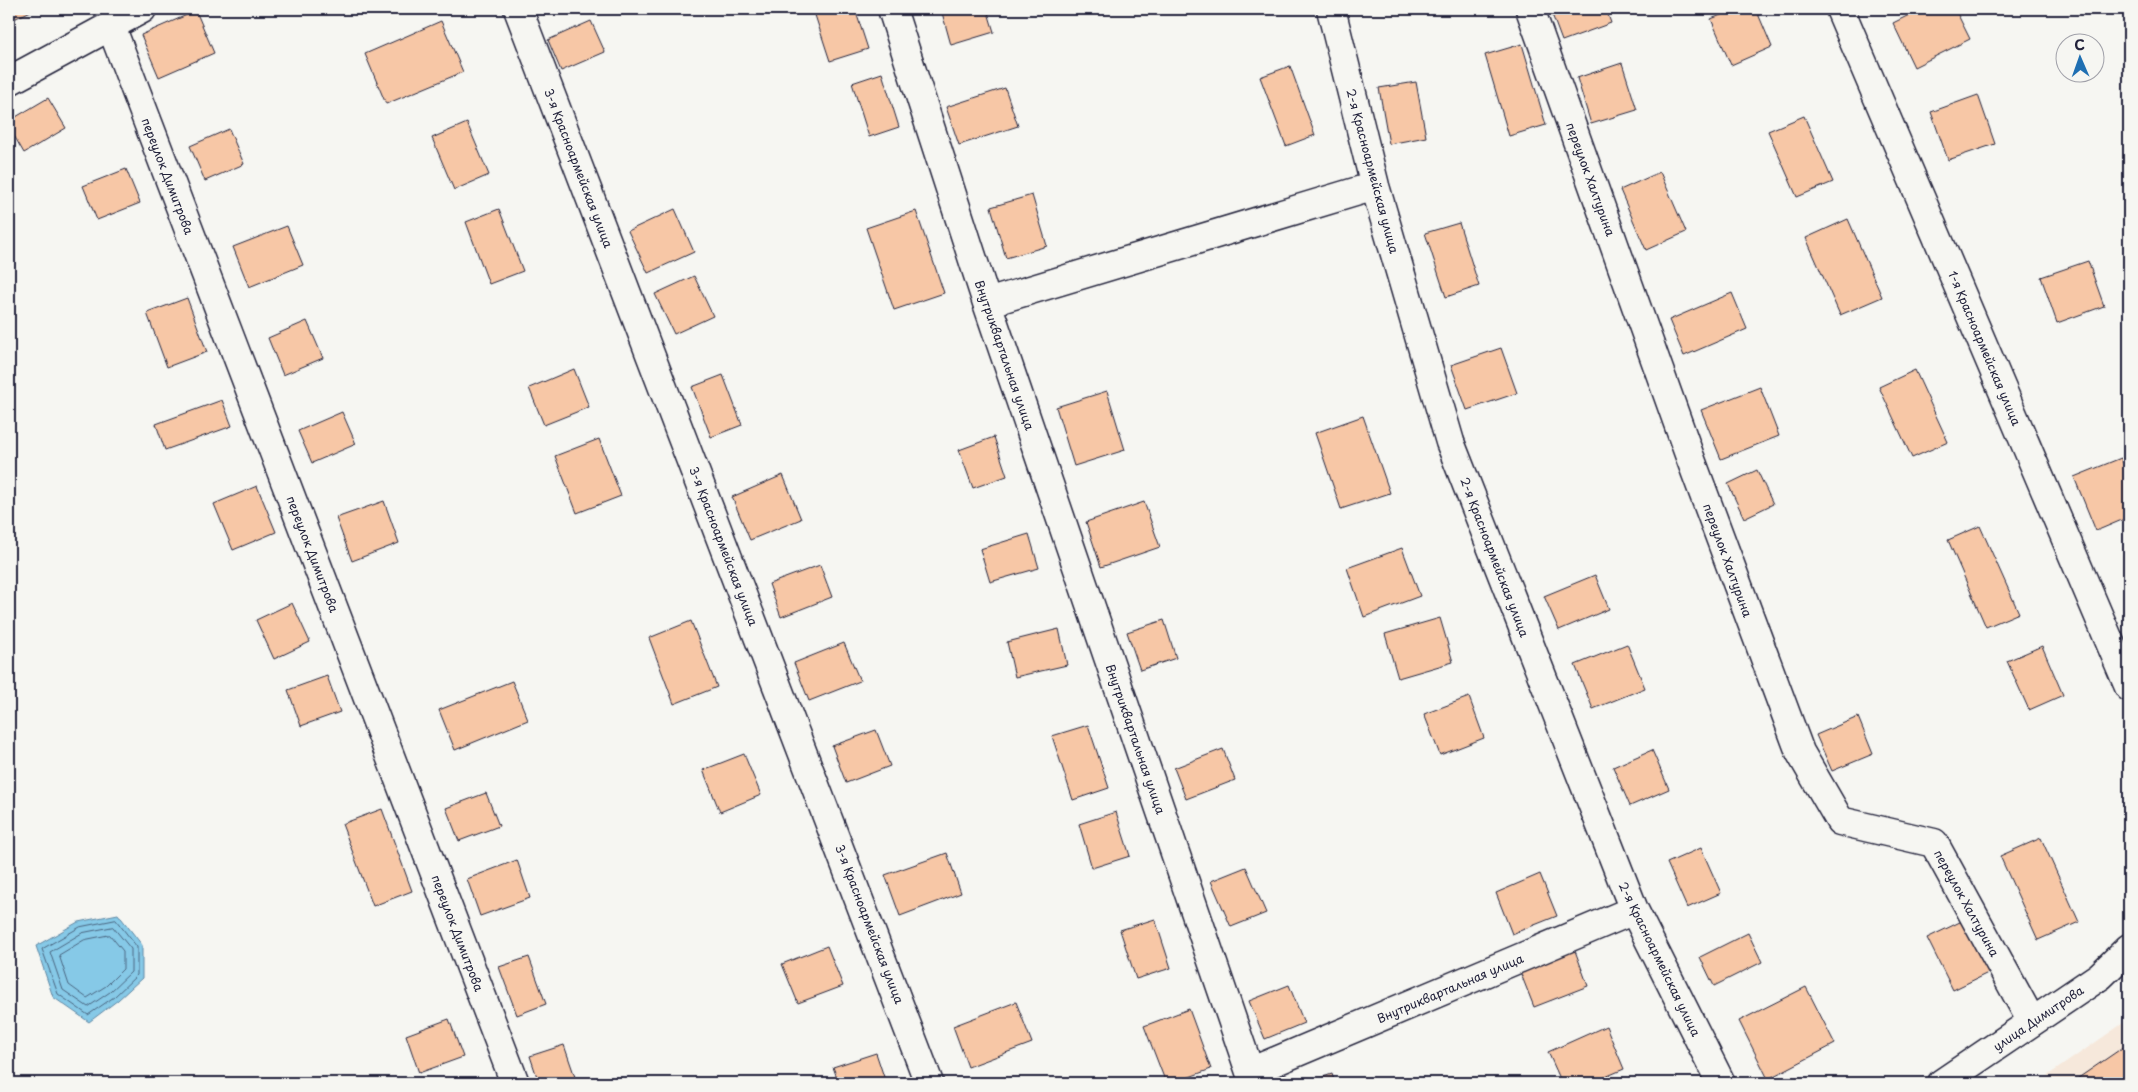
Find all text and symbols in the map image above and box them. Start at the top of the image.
north arrow [2056,32,2106,82]
text: С [2074,34,2085,55]
street label: 3-я Красноармейская улица [540,86,618,251]
street label: 2-я Красноармейская улица [1342,87,1404,256]
street label: переулок Димитрова [137,115,199,237]
street label: переулок Халтурина [1562,120,1620,239]
street label: 1-я Красноармейская улица [1944,268,2026,429]
street label: Внутриквартальная улица [971,278,1039,433]
street label: 3-я Красноармейская улица [685,464,763,629]
street label: 2-я Красноармейская улица [1456,474,1534,640]
street label: переулок Димитрова [282,493,344,615]
street label: переулок Халтурина [1699,501,1757,620]
street label: Внутриквартальная улица [1102,662,1170,817]
street label: 3-я Красноармейская улица [831,842,909,1007]
street label: переулок Халтурина [1930,846,2004,960]
street label: переулок Димитрова [427,872,489,994]
street label: 2-я Красноармейская улица [1615,879,1706,1040]
street label: Внутриквартальная улица [1374,949,1526,1027]
street label: улица Димитрова [1989,981,2087,1055]

